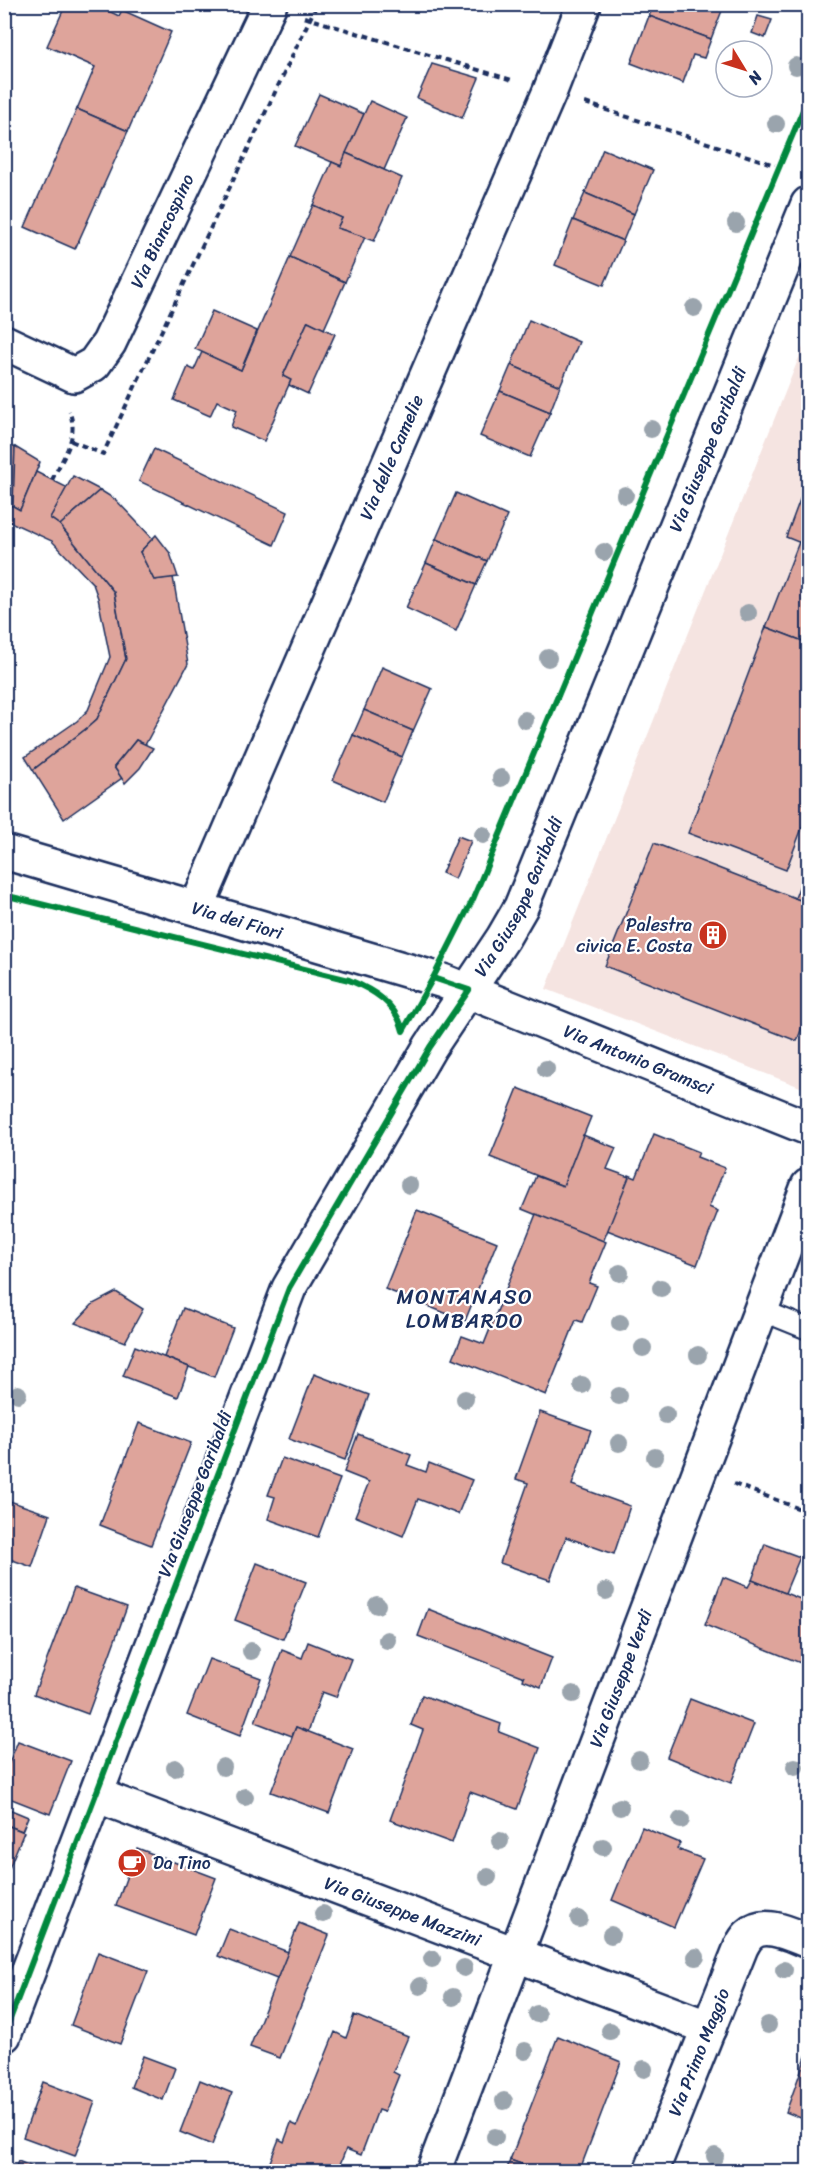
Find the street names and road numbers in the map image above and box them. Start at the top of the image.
street label: Via Biancospino [121,168,203,294]
street label: Via Giuseppe Garibaldi [660,361,756,537]
street label: Via delle Camelie [350,389,433,525]
street label: Via Giuseppe Garibaldi [465,811,573,983]
street label: Via dei Fiori [188,892,287,949]
street label: Via Antonio Gramsci [558,1015,719,1105]
street label: Via Giuseppe Garibaldi [149,1405,242,1582]
street label: Via Giuseppe Verdi [580,1604,662,1752]
street label: Via Giuseppe Mazzini [319,1867,487,1956]
street label: Via Primo Maggio [659,1983,739,2121]

